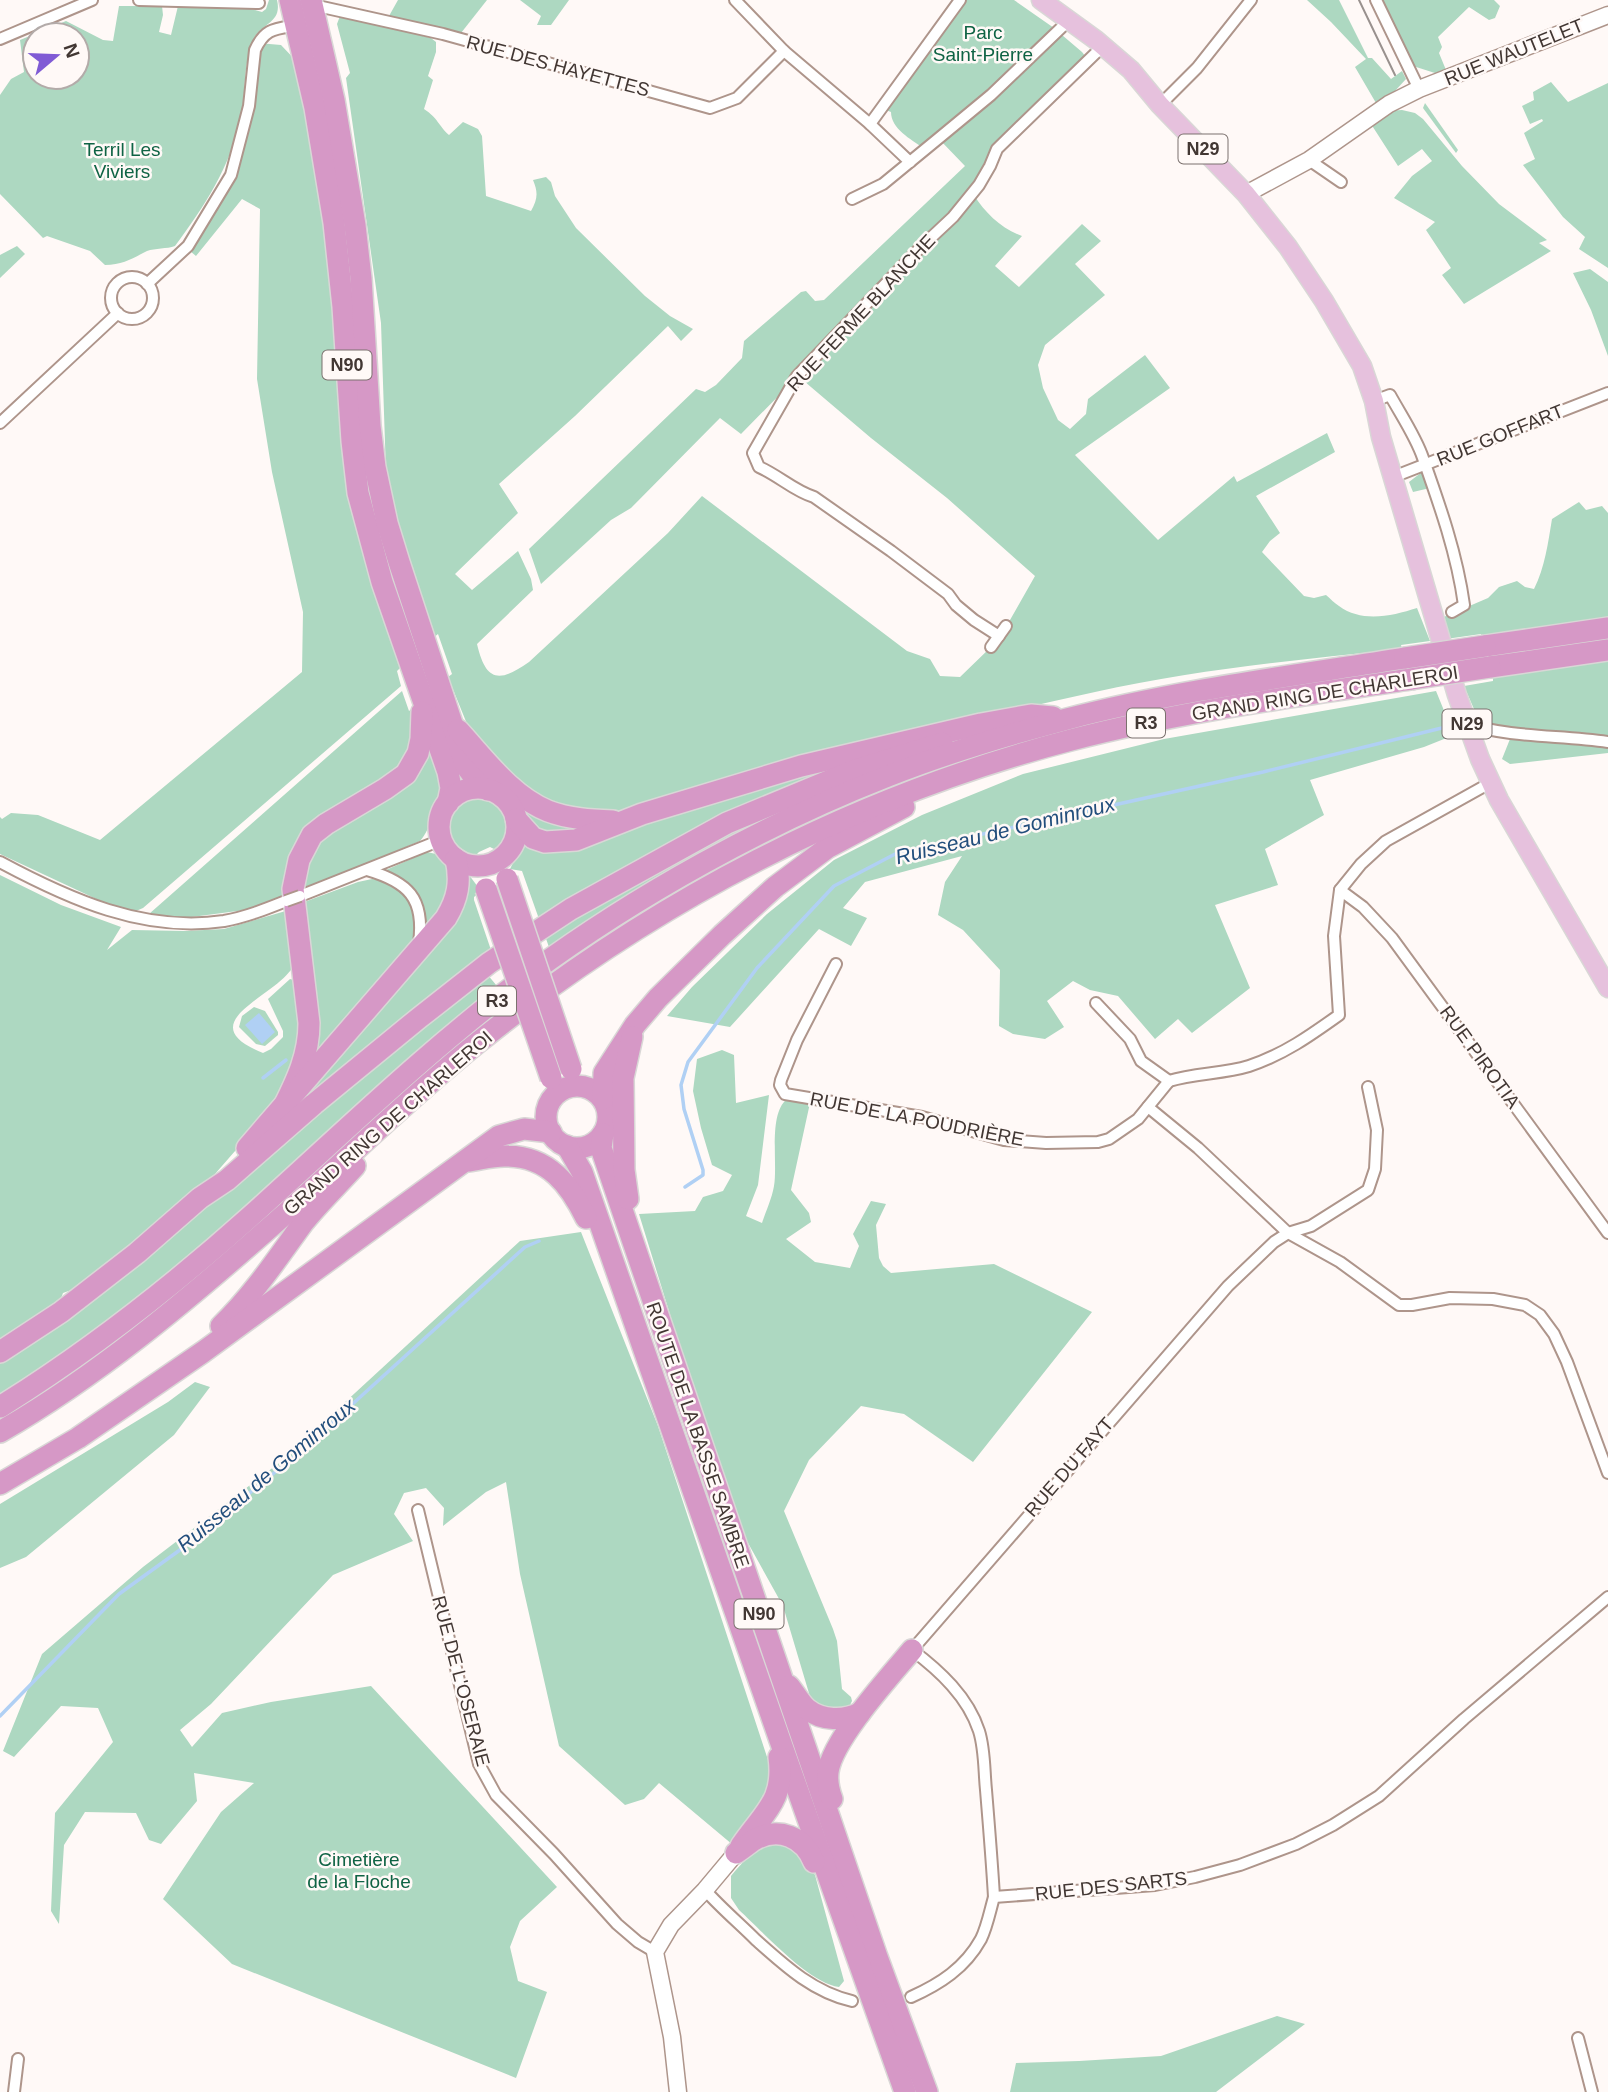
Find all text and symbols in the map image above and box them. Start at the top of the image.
street label: RUE WAUTELET [1441,14,1587,89]
north arrow [21,21,91,91]
park label: Parc Saint-Pierre [933,22,1033,65]
street label: RUE DES HAYETTES [464,31,652,101]
text: N [59,41,84,61]
road number: N29 [1178,134,1228,164]
park label: Terril Les Viviers [83,139,161,182]
street label: RUE FERME BLANCHE [783,230,939,396]
road number: N90 [322,351,372,380]
street label: RUE GOFFART [1434,400,1567,470]
street label: GRAND RING DE CHARLEROI [1190,662,1460,724]
road number: R3 [1127,708,1165,738]
road number: N29 [1442,710,1492,738]
water label: Ruisseau de Gominroux [893,791,1119,868]
road number: R3 [478,986,516,1016]
street label: RUE PIROTIA [1436,1002,1524,1113]
street label: GRAND RING DE CHARLEROI [280,1027,496,1219]
street label: RUE DE LA POUDRIÈRE [808,1088,1026,1150]
street label: ROUTE DE LA BASSE SAMBRE [643,1299,753,1571]
water label: Ruisseau de Gominroux [172,1393,361,1556]
street label: RUE DU FAYT [1020,1413,1118,1521]
street label: RUE DE L'OSERAIE [428,1593,494,1769]
road number: N90 [734,1600,784,1629]
park label: Cimetière de la Floche [307,1849,411,1892]
street label: RUE DES SARTS [1034,1868,1188,1904]

